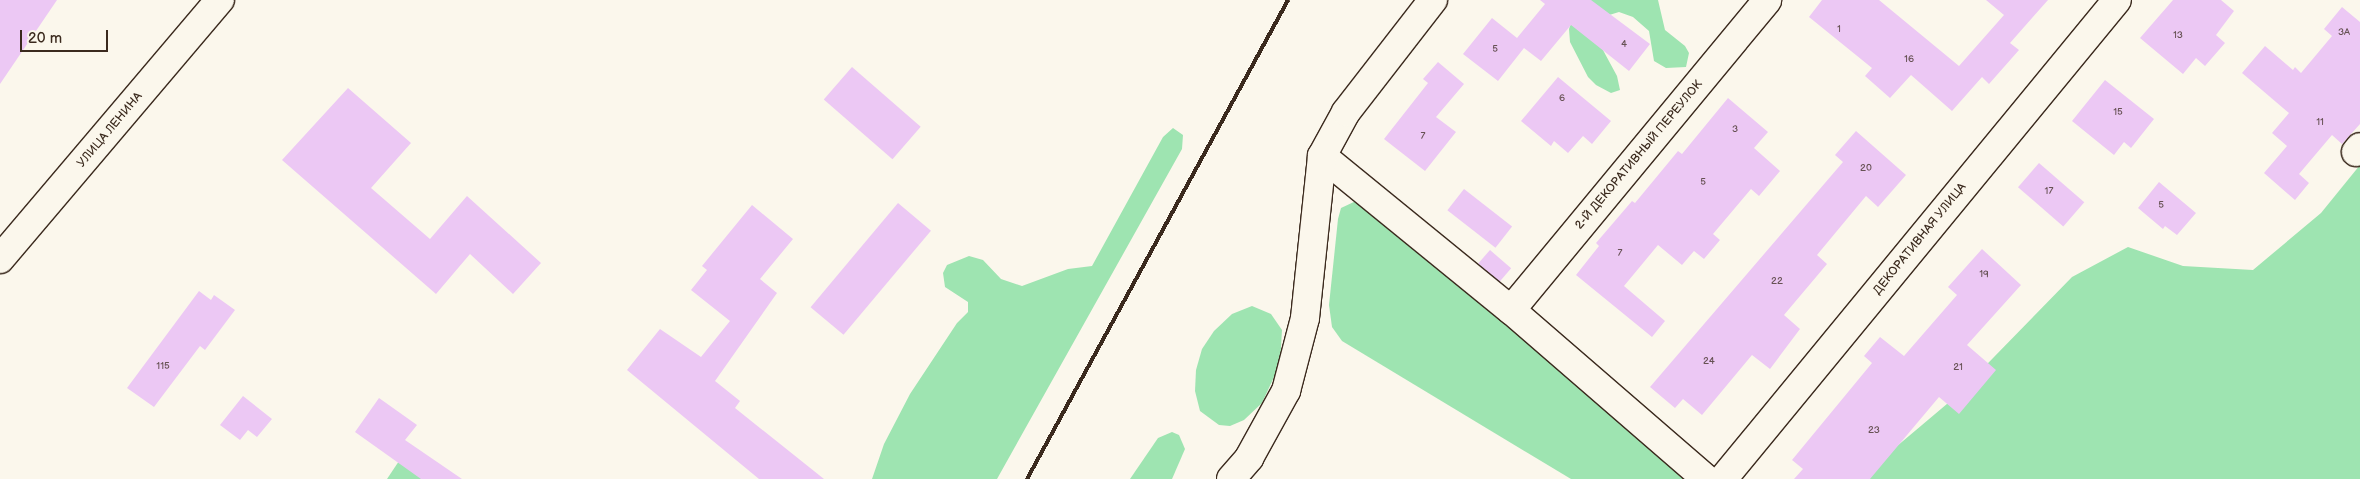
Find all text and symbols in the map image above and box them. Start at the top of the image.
scale bar [22,20,110,52]
house number: 1 [1837,24,1841,36]
house number: 3А [2338,27,2350,39]
text: 20 m [28,29,62,48]
house number: 13 [2173,30,2183,42]
house number: 4 [1621,39,1627,51]
house number: 5 [1492,44,1498,56]
house number: 16 [1904,54,1914,66]
street label: 2-Й ДЕКОРАТИВНЫЙ ПЕРЕУЛОК [1572,78,1706,232]
street label: УЛИЦА ЛЕНИНА [74,90,146,170]
house number: 6 [1559,93,1565,105]
house number: 15 [2113,107,2123,119]
house number: 11 [2316,117,2324,129]
house number: 3 [1732,124,1738,136]
house number: 7 [1421,131,1425,143]
house number: 20 [1860,163,1872,175]
house number: 5 [1700,177,1706,189]
street label: ДЕКОРАТИВНАЯ УЛИЦА [1871,180,1969,298]
house number: 17 [2045,186,2053,198]
house number: 5 [2158,200,2164,212]
house number: 7 [1618,248,1622,260]
house number: 19 [1979,269,1989,281]
house number: 22 [1771,276,1783,288]
house number: 24 [1703,356,1715,368]
house number: 115 [156,361,170,373]
house number: 21 [1953,362,1963,374]
house number: 23 [1868,425,1880,437]

